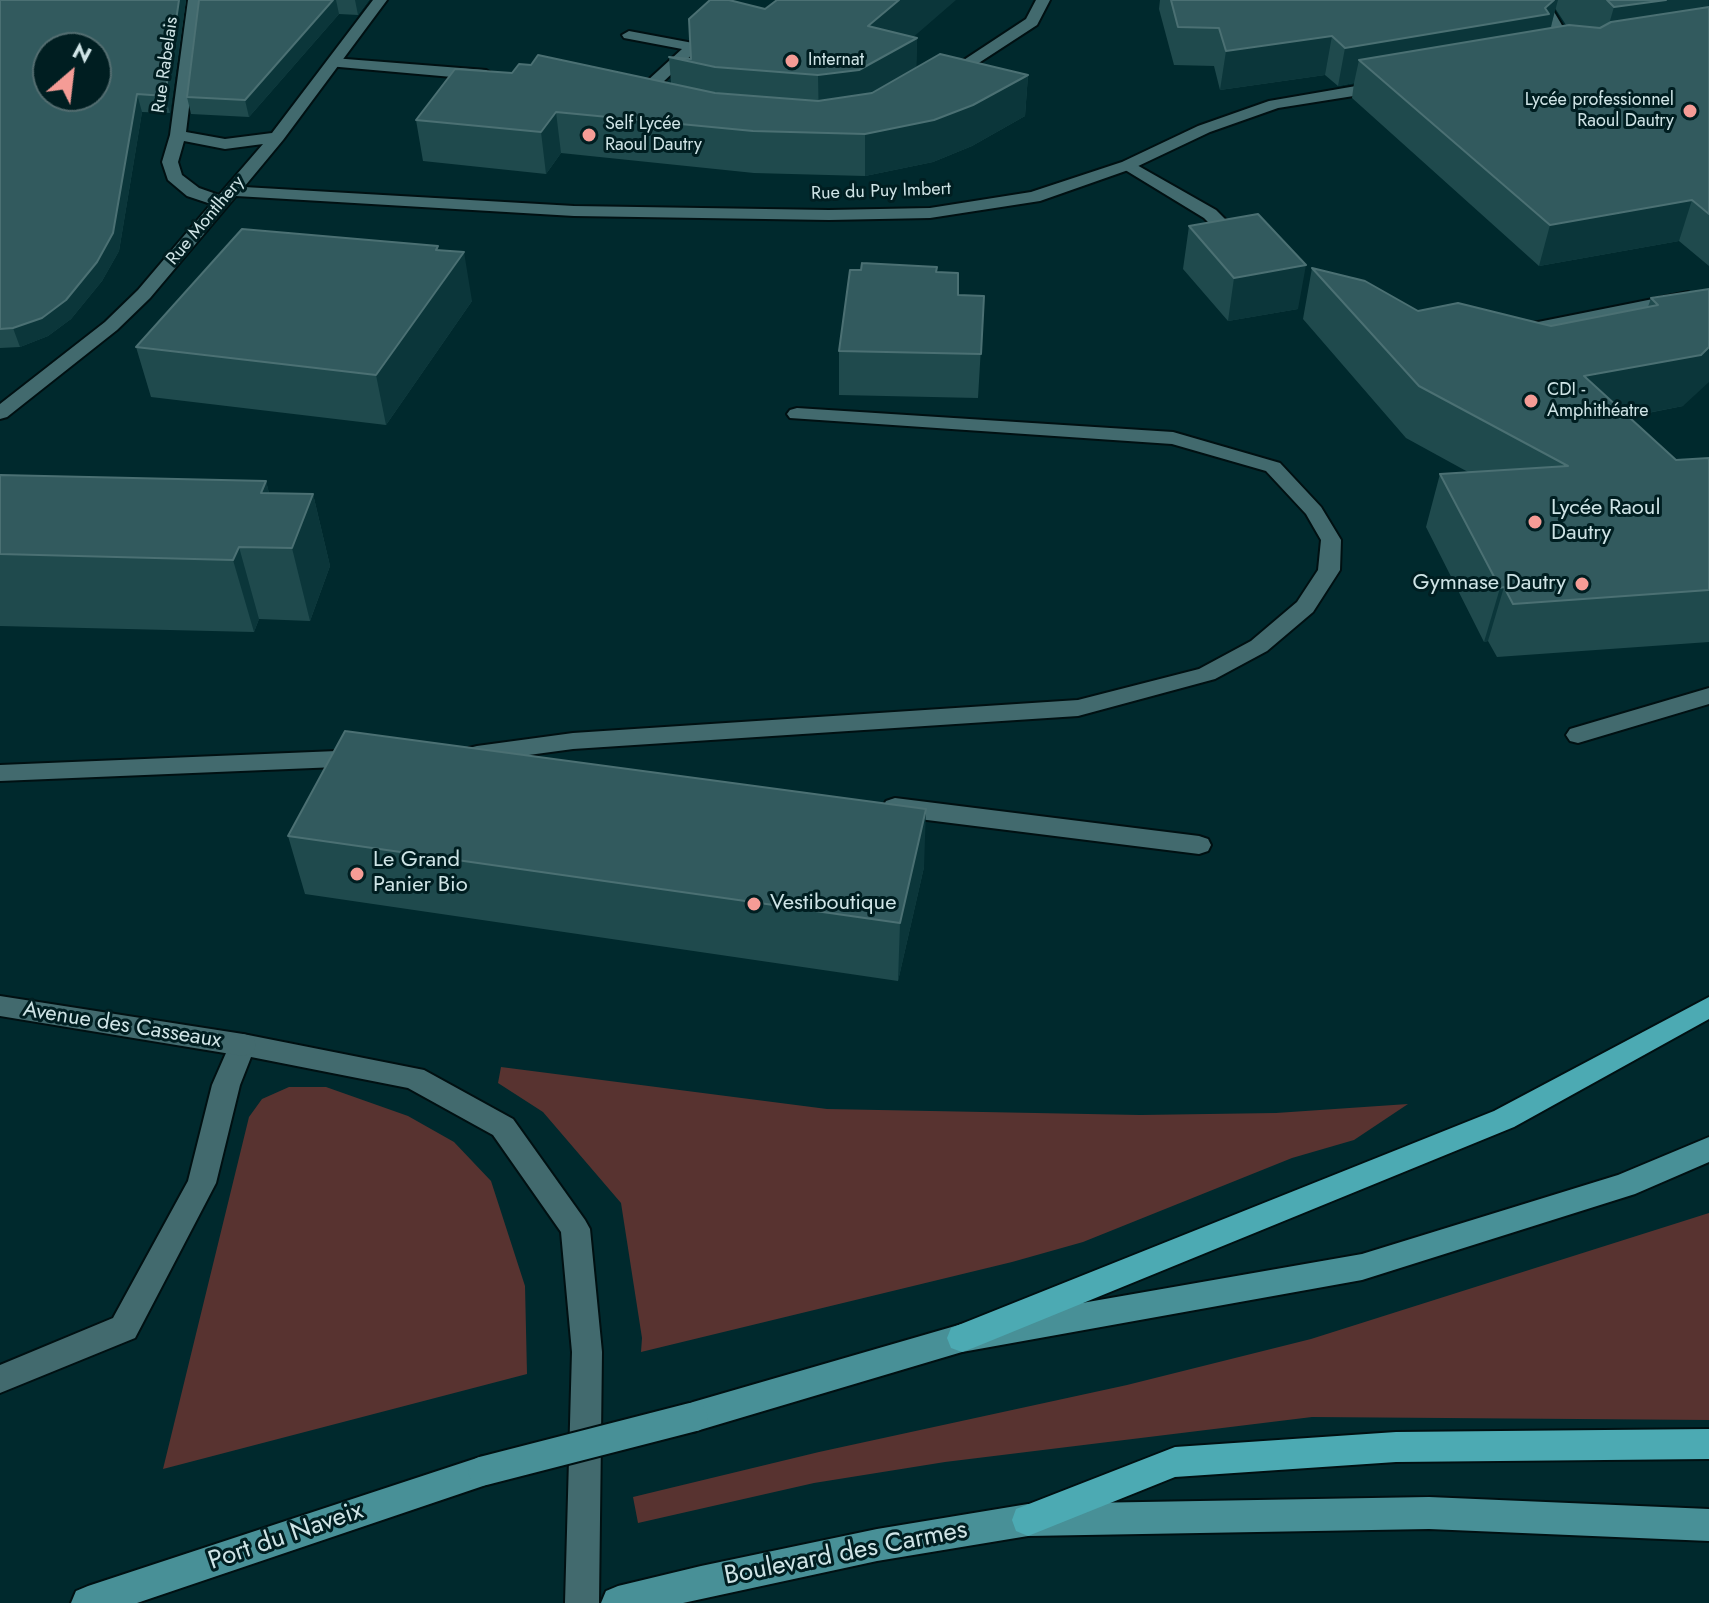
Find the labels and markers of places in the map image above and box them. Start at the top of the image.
place label: Internat [808,50,864,72]
marker: Internat [783,52,801,70]
place label: Lycée professionnel Raoul Dautry [1525,90,1674,132]
marker: Lycée professionnel Raoul Dautry [1681,102,1699,120]
place label: Self Lycée Raoul Dautry [605,114,702,156]
marker: Self Lycée Raoul Dautry [580,126,598,144]
place label: CDI - Amphithéatre [1547,380,1649,422]
marker: CDI - Amphithéatre [1522,392,1540,410]
place label: Lycée Raoul Dautry [1551,496,1660,548]
marker: Lycée Raoul Dautry [1526,513,1544,531]
place label: Gymnase Dautry [1413,571,1566,597]
marker: Gymnase Dautry [1573,575,1591,593]
place label: Le Grand Panier Bio [373,848,468,900]
marker: Le Grand Panier Bio [348,865,366,883]
place label: Vestiboutique [770,891,896,917]
marker: Vestiboutique [745,895,763,913]

